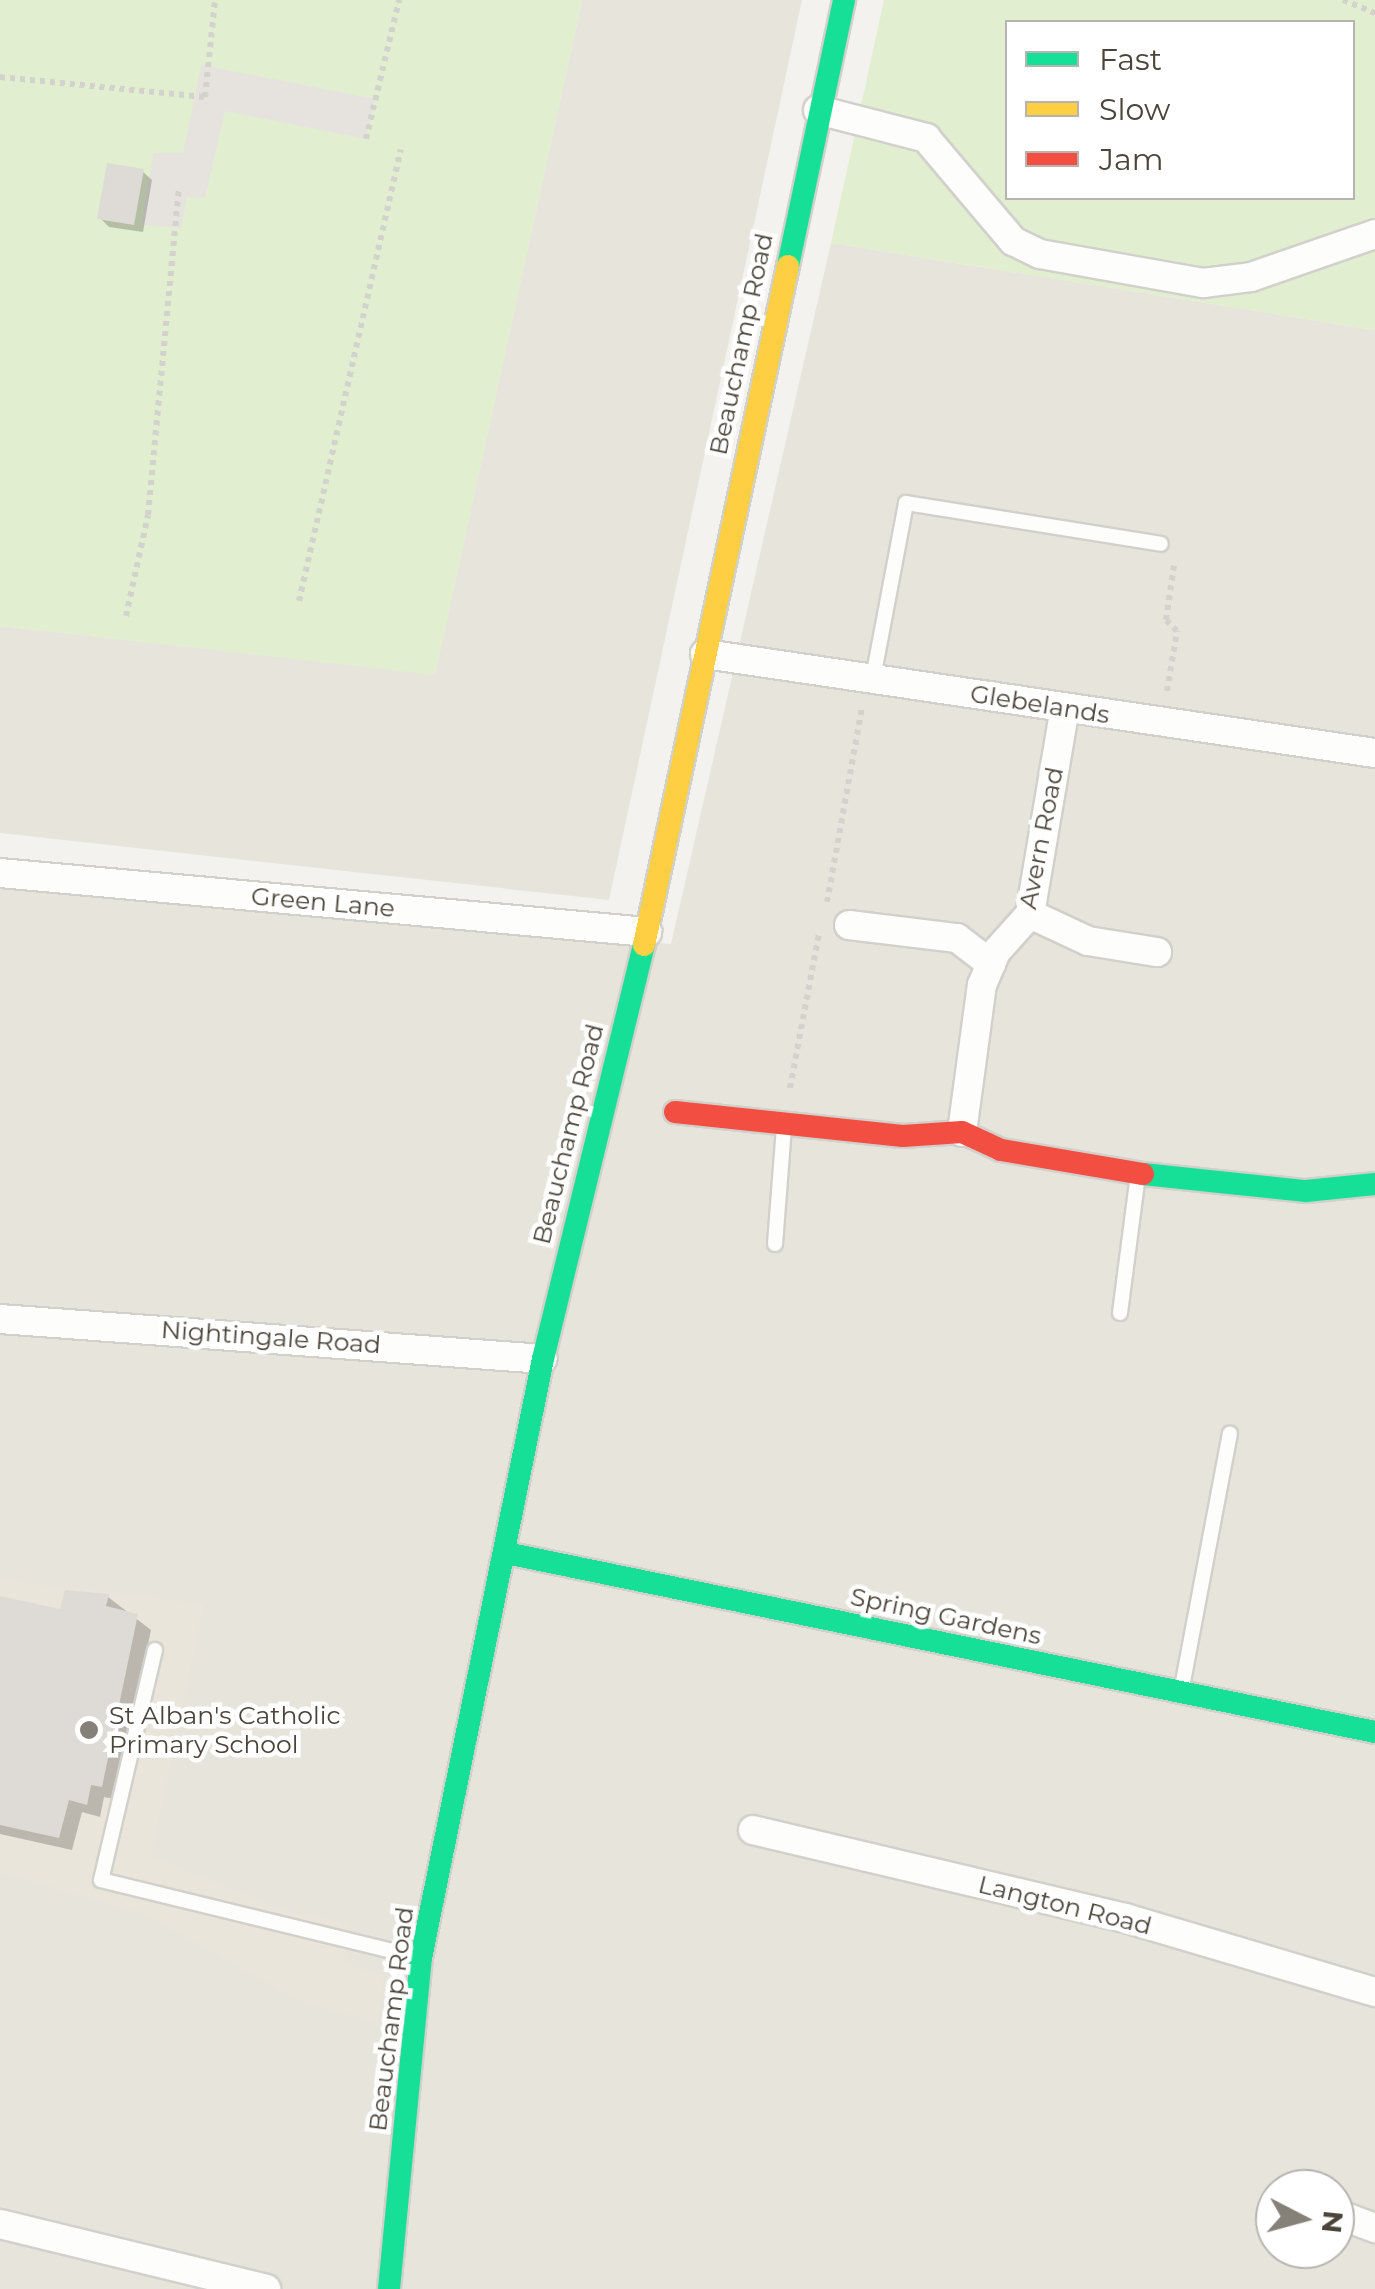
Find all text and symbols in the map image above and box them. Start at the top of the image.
legend [1005,20,1355,200]
text: Fast [1099,41,1162,78]
text: Slow [1099,91,1170,128]
text: Jam [1099,141,1164,178]
street label: Beauchamp Road [703,230,779,458]
street label: Glebelands [968,678,1112,730]
street label: Avern Road [1013,764,1069,912]
street label: Green Lane [250,881,396,923]
street label: Beauchamp Road [526,1021,610,1247]
street label: Nightingale Road [160,1314,382,1360]
street label: Spring Gardens [848,1581,1044,1651]
place label: St Alban's Catholic Primary School [109,1701,341,1760]
marker: St Alban's Catholic Primary School [78,1719,100,1741]
street label: Langton Road [975,1869,1155,1941]
street label: Beauchamp Road [362,1905,420,2133]
north arrow [1255,2169,1355,2269]
text: N [1315,2209,1351,2235]

